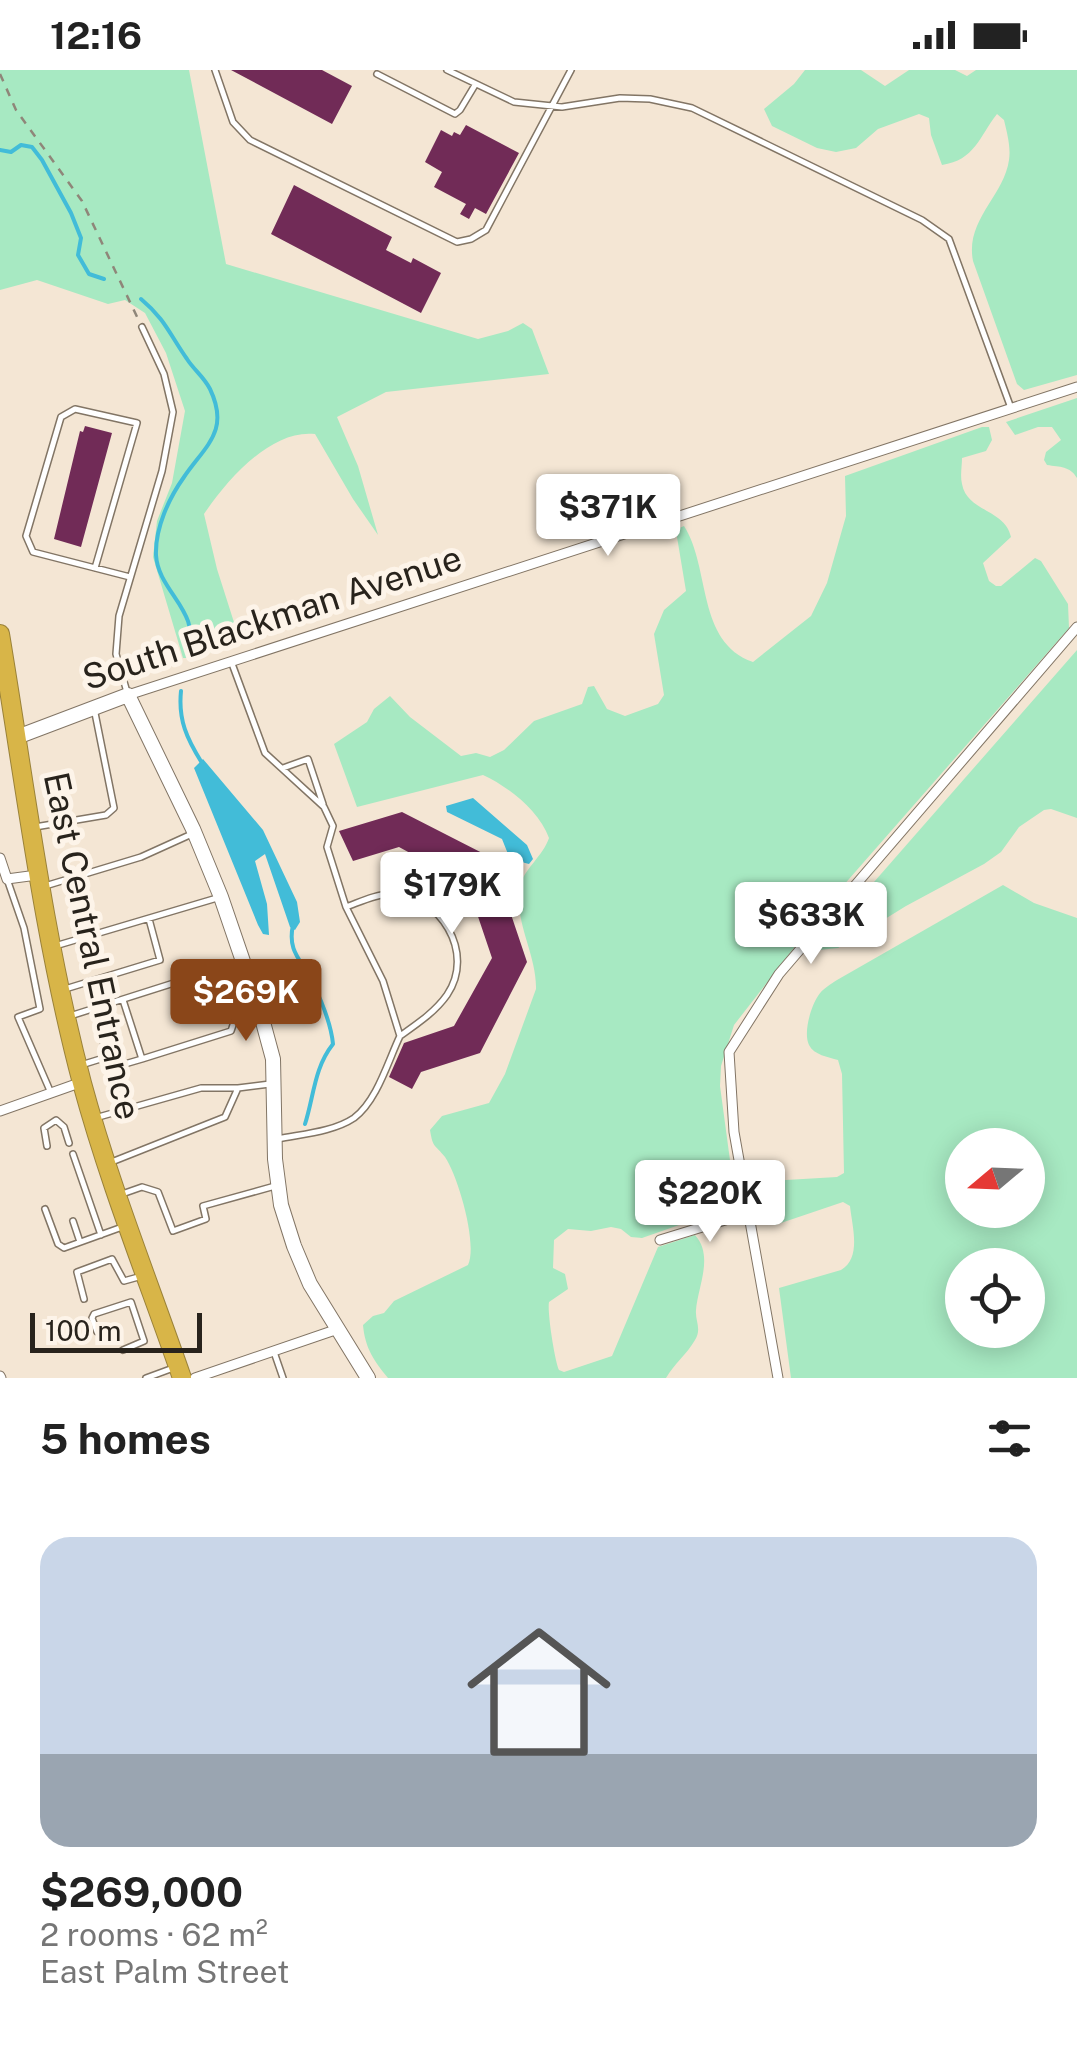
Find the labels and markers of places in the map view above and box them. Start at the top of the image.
pin: $371K [538,474,678,559]
pin: $179K [382,852,522,937]
pin: $633K [741,882,881,967]
pin: $269K [176,959,316,1044]
pin: $220K [640,1160,780,1245]

